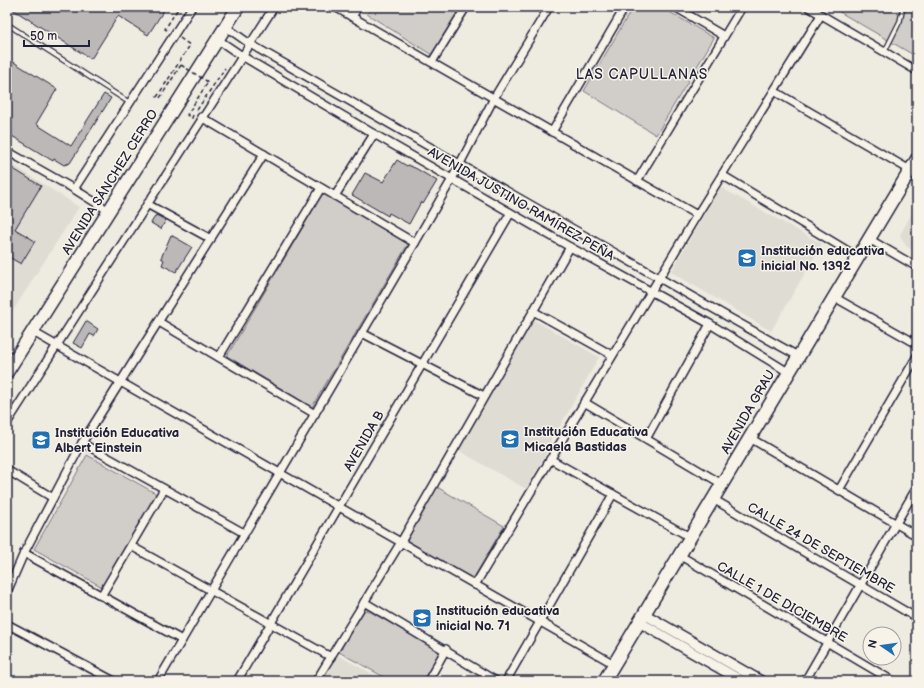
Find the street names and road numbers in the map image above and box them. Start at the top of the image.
street label: AVENIDA SÁNCHEZ CERRO [58,106,161,258]
street label: AVENIDA JUSTINO RAMÍREZ PEÑA [425,143,618,264]
street label: AVENIDA GRAU [718,367,778,457]
street label: AVENIDA B [340,408,388,474]
street label: CALLE 24 DE SEPTIEMBRE [745,499,898,597]
street label: CALLE 1 DE DICIEMBRE [714,558,850,646]

